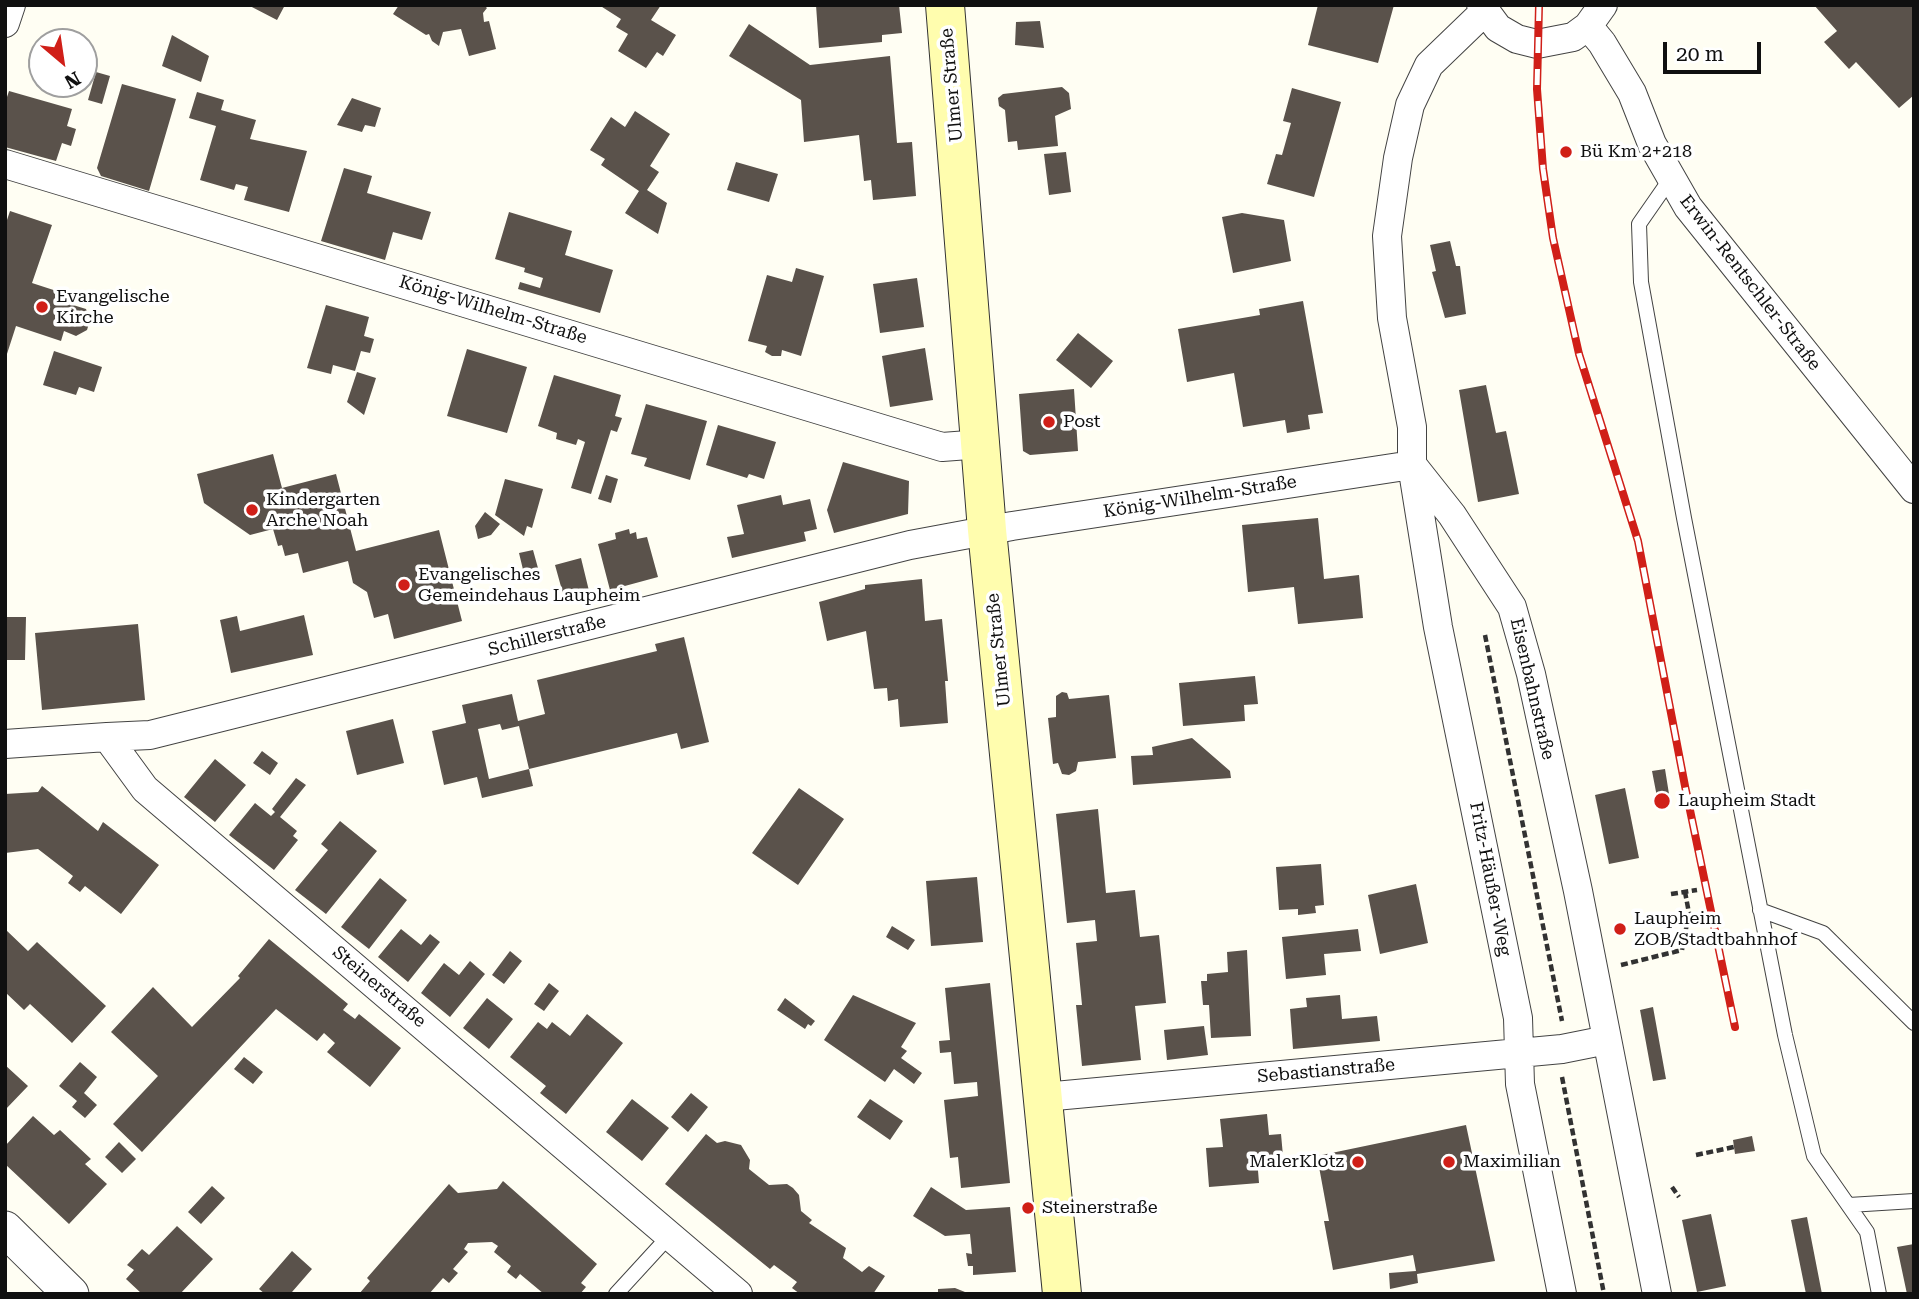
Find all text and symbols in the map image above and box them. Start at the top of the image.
street label: Ulmer Straße [936,27,968,143]
north arrow [28,28,98,98]
scale bar [1667,28,1765,72]
text: 20 m [1676,42,1724,66]
text: N [60,66,84,94]
place label: Bü Km 2+218 [1580,141,1692,163]
marker: Bü Km 2+218 [1558,144,1574,160]
street label: Erwin-Rentschler-Straße [1675,191,1825,375]
street label: König-Wilhelm-Straße [396,271,590,349]
place label: Evangelische Kirche [56,286,170,328]
marker: Evangelische Kirche [34,299,50,315]
place label: Post [1063,411,1100,433]
marker: Post [1041,414,1057,430]
street label: König-Wilhelm-Straße [1102,471,1298,523]
place label: Kindergarten Arche Noah [266,489,380,532]
marker: Kindergarten Arche Noah [244,502,260,518]
place label: Evangelisches Gemeindehaus Laupheim [418,564,640,606]
marker: Evangelisches Gemeindehaus Laupheim [396,577,412,593]
street label: Ulmer Straße [982,592,1016,708]
street label: Schillerstraße [486,611,608,661]
street label: Eisenbahnstraße [1505,616,1559,762]
place label: Laupheim Stadt [1678,790,1816,812]
marker: Laupheim Stadt [1652,791,1672,811]
street label: Fritz-Häußer-Weg [1464,800,1516,958]
place label: Laupheim ZOB/Stadtbahnhof [1634,908,1797,950]
marker: Laupheim ZOB/Stadtbahnhof [1612,921,1628,937]
street label: Steinerstraße [328,942,430,1032]
street label: Sebastianstraße [1256,1054,1396,1088]
place label: MalerKlotz [1249,1151,1344,1173]
place label: Maximilian [1463,1151,1561,1173]
marker: MalerKlotz [1350,1154,1366,1170]
marker: Maximilian [1441,1154,1457,1170]
place label: Steinerstraße [1042,1197,1158,1219]
marker: Steinerstraße [1020,1200,1036,1216]

